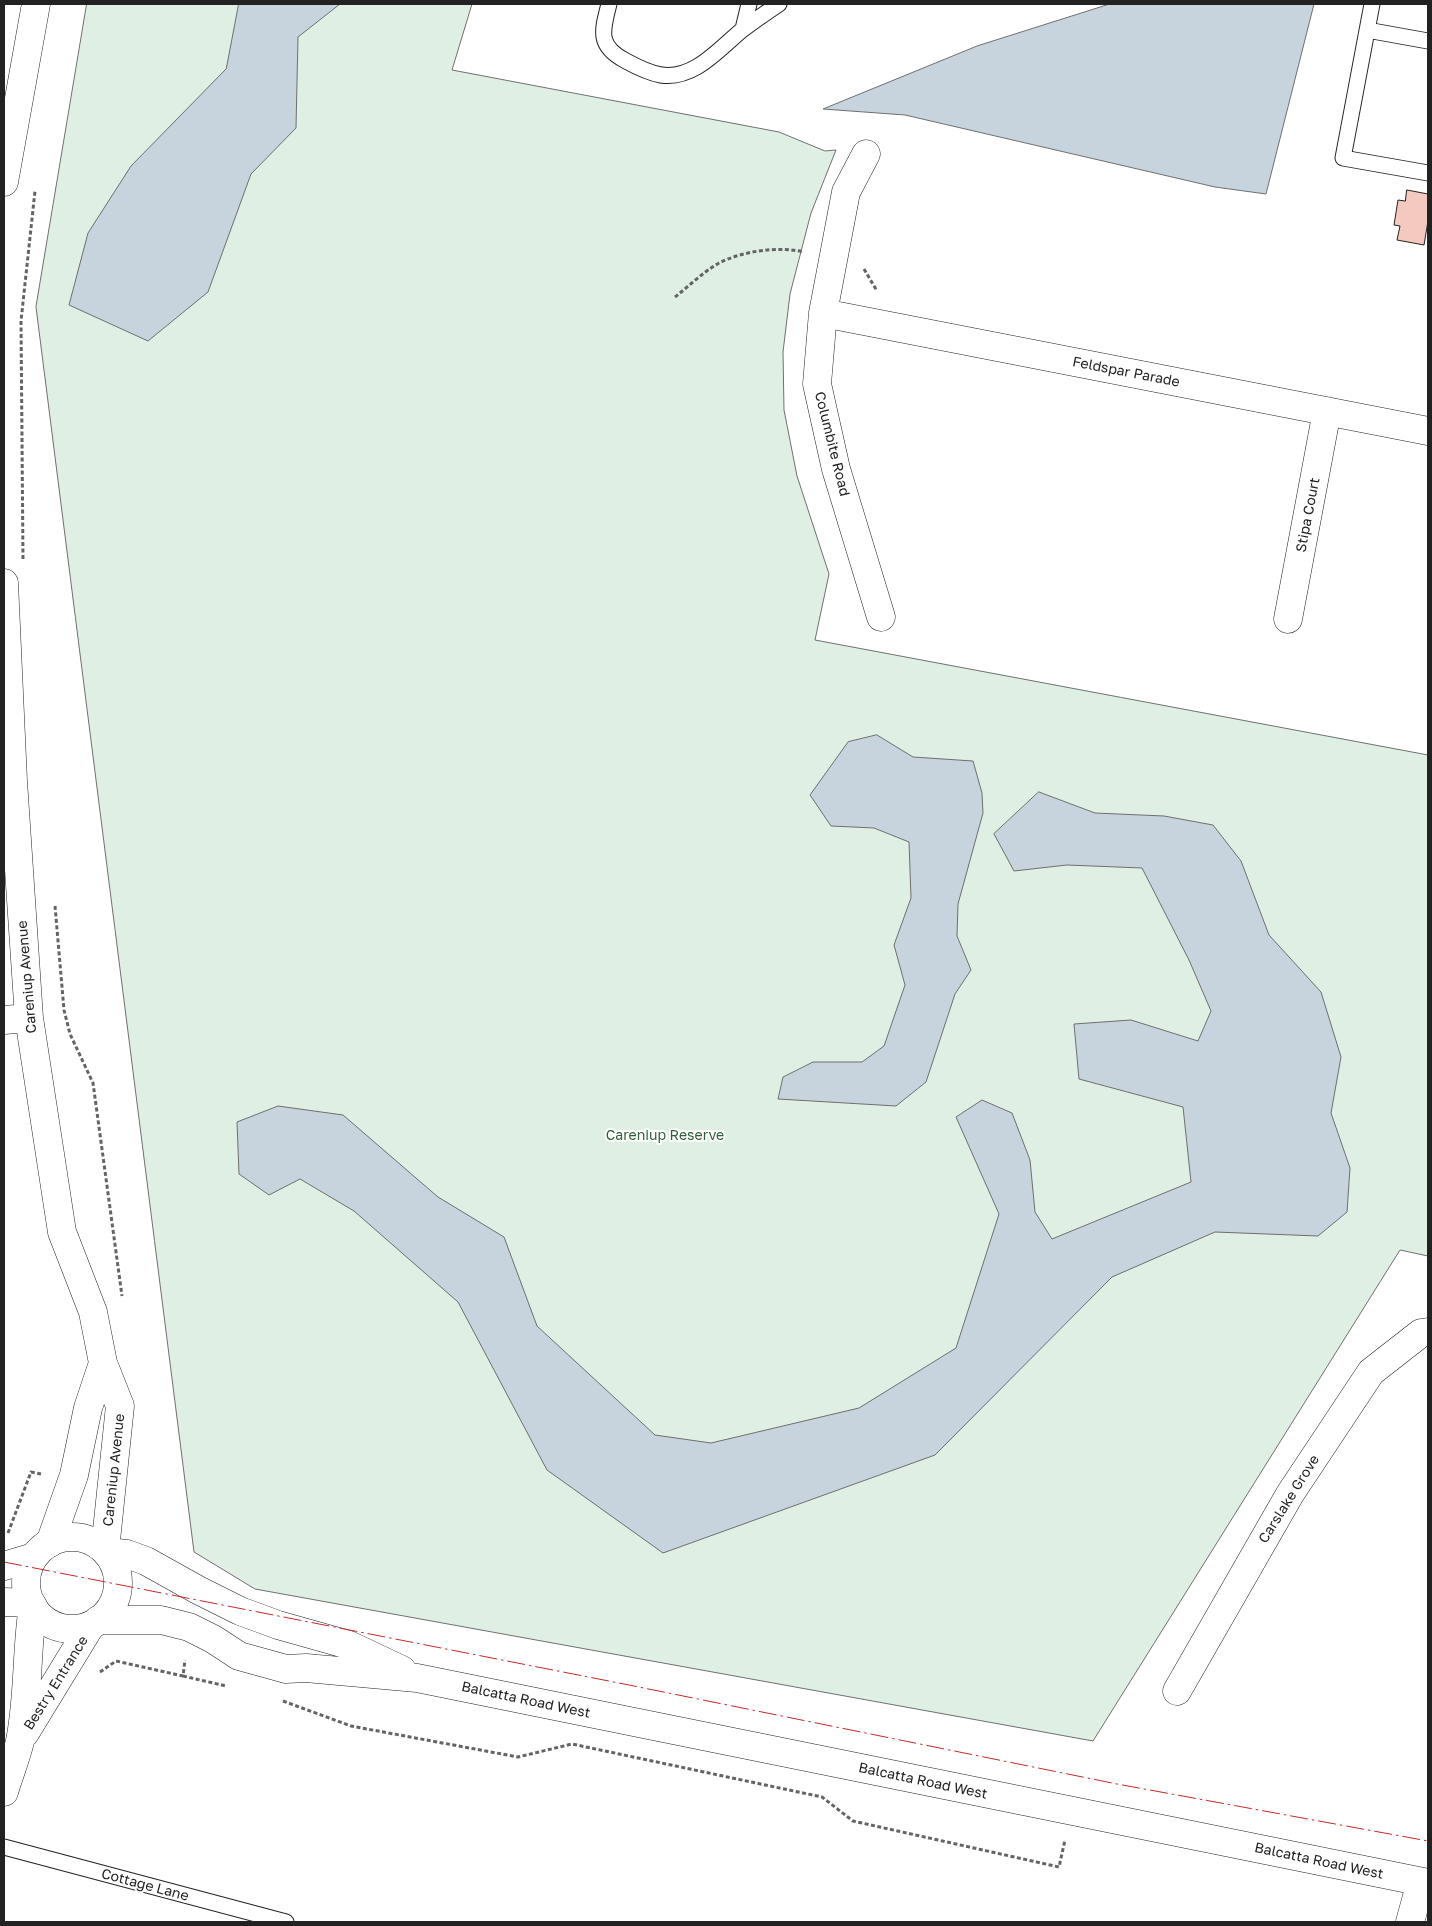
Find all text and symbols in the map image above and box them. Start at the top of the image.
street label: Feldspar Parade [1071,353,1181,391]
street label: Columbite Road [811,390,853,498]
street label: Stipa Court [1293,476,1323,554]
street label: Careniup Avenue [14,920,40,1034]
park label: Careniup Reserve [606,1128,724,1144]
street label: Careniup Avenue [100,1413,128,1527]
street label: Carslake Grove [1255,1452,1323,1546]
street label: Bestry Entrance [20,1633,92,1733]
street label: Balcatta Road West [460,1678,592,1722]
street label: Balcatta Road West [857,1759,989,1803]
street label: Balcatta Road West [1253,1839,1385,1883]
street label: Cottage Lane [99,1865,191,1905]

